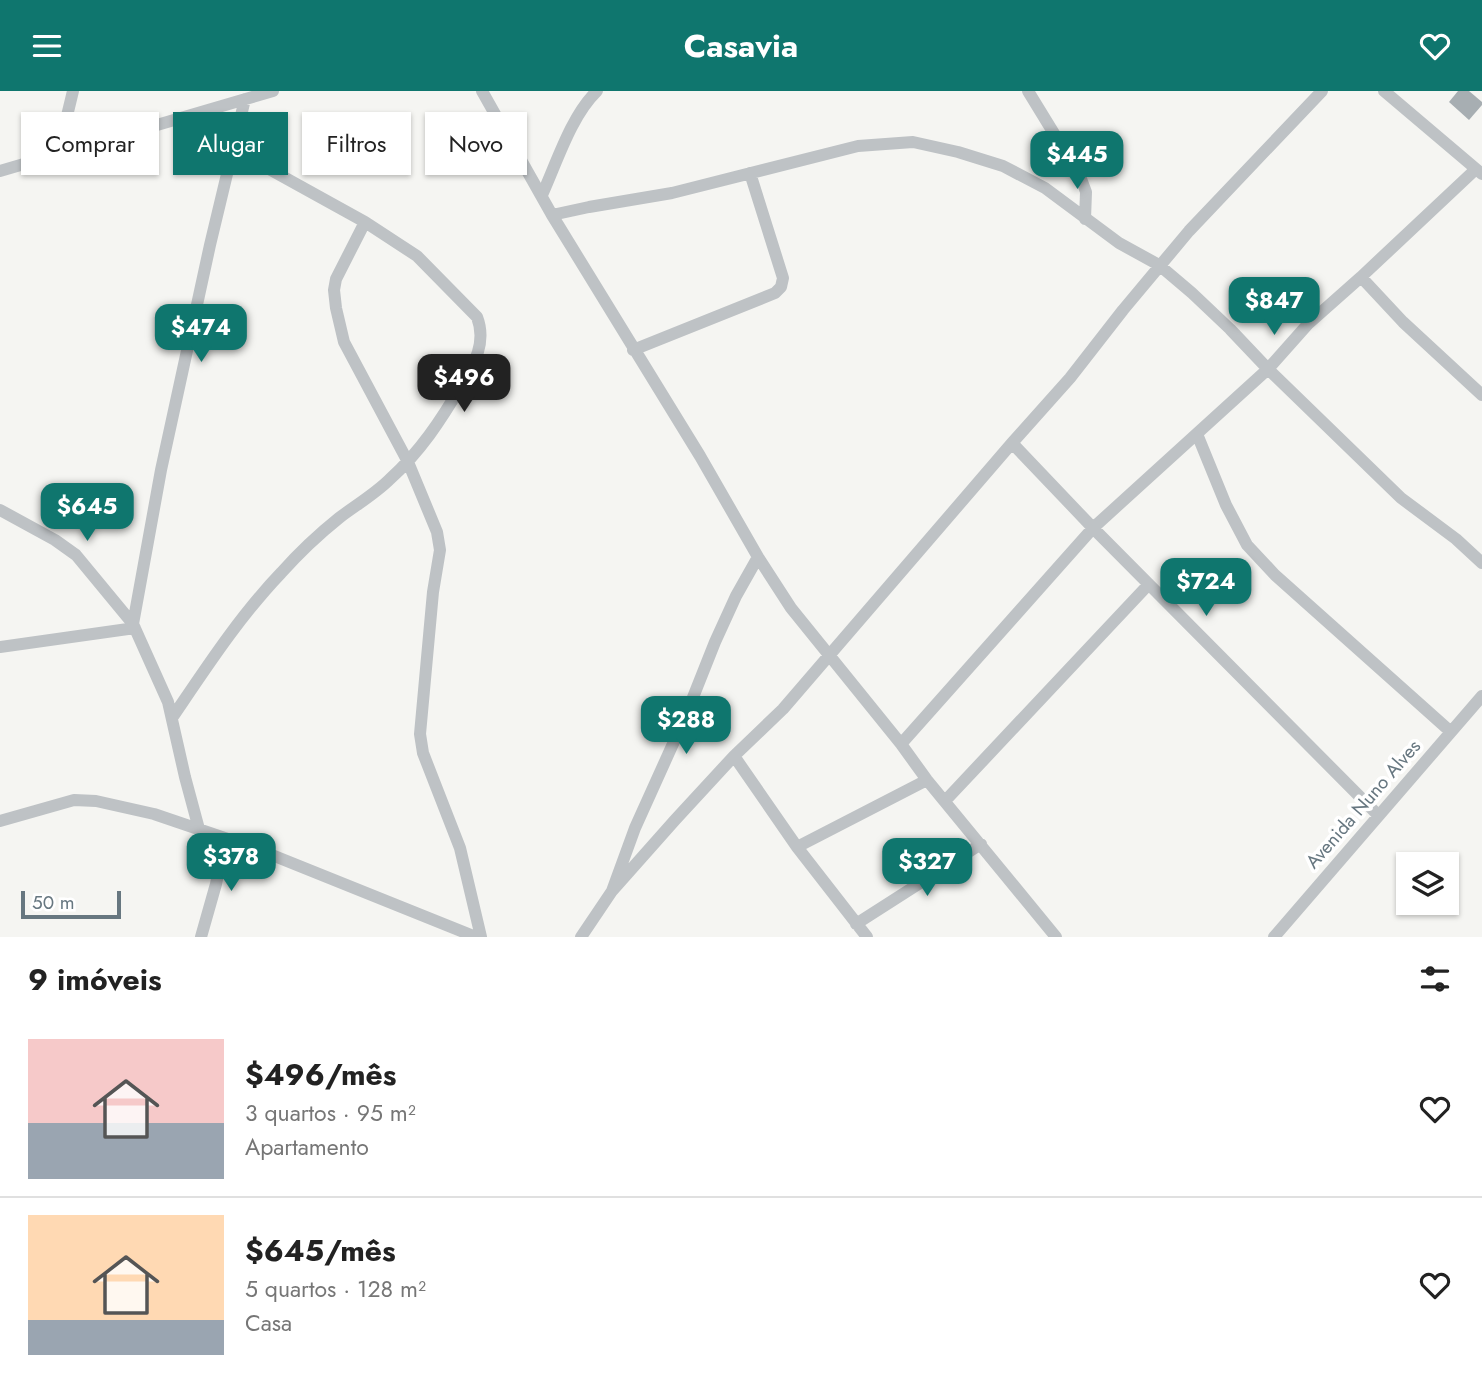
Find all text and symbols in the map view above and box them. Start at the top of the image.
text: Casavia [684,23,798,69]
icon: menu [28,27,66,65]
icon: heart [1416,27,1454,65]
chip: Comprar [21,112,159,175]
chip: Alugar [173,112,288,175]
chip: Filtros [302,112,411,175]
chip: Novo [425,112,527,175]
pin: $445 [1036,132,1118,191]
text: $445 [1046,137,1108,171]
pin: $847 [1233,278,1315,337]
text: $847 [1245,283,1303,317]
pin: $474 [160,305,242,364]
text: $474 [171,310,231,344]
pin: $496 [423,355,505,414]
text: $496 [433,360,495,394]
pin: $645 [46,483,128,543]
text: $645 [57,489,117,523]
pin: $724 [1165,559,1247,618]
text: $724 [1176,564,1236,598]
pin: $288 [645,697,727,756]
text: $288 [657,702,715,736]
street label: Avenida Nuno Alves [1299,733,1427,874]
pin: $378 [190,833,272,893]
text: $378 [203,839,259,873]
pin: $327 [886,839,968,898]
text: $327 [898,844,956,878]
map controls [1396,852,1459,915]
button: layers [1396,852,1459,915]
scale bar [21,888,121,920]
text: 50 m [32,889,75,916]
text: 9 imóveis [28,958,162,1001]
icon: filters [1416,960,1454,998]
text: $496/mês [245,1053,396,1096]
icon: home [84,1067,168,1151]
icon: heart [1416,1090,1454,1128]
text: 3 quartos · 95 m² [245,1096,416,1130]
text: Apartamento [245,1130,369,1164]
text: $645/mês [245,1229,396,1272]
icon: home [84,1243,168,1327]
icon: heart [1416,1266,1454,1304]
text: 5 quartos · 128 m² [245,1272,426,1306]
text: Casa [245,1306,292,1340]

